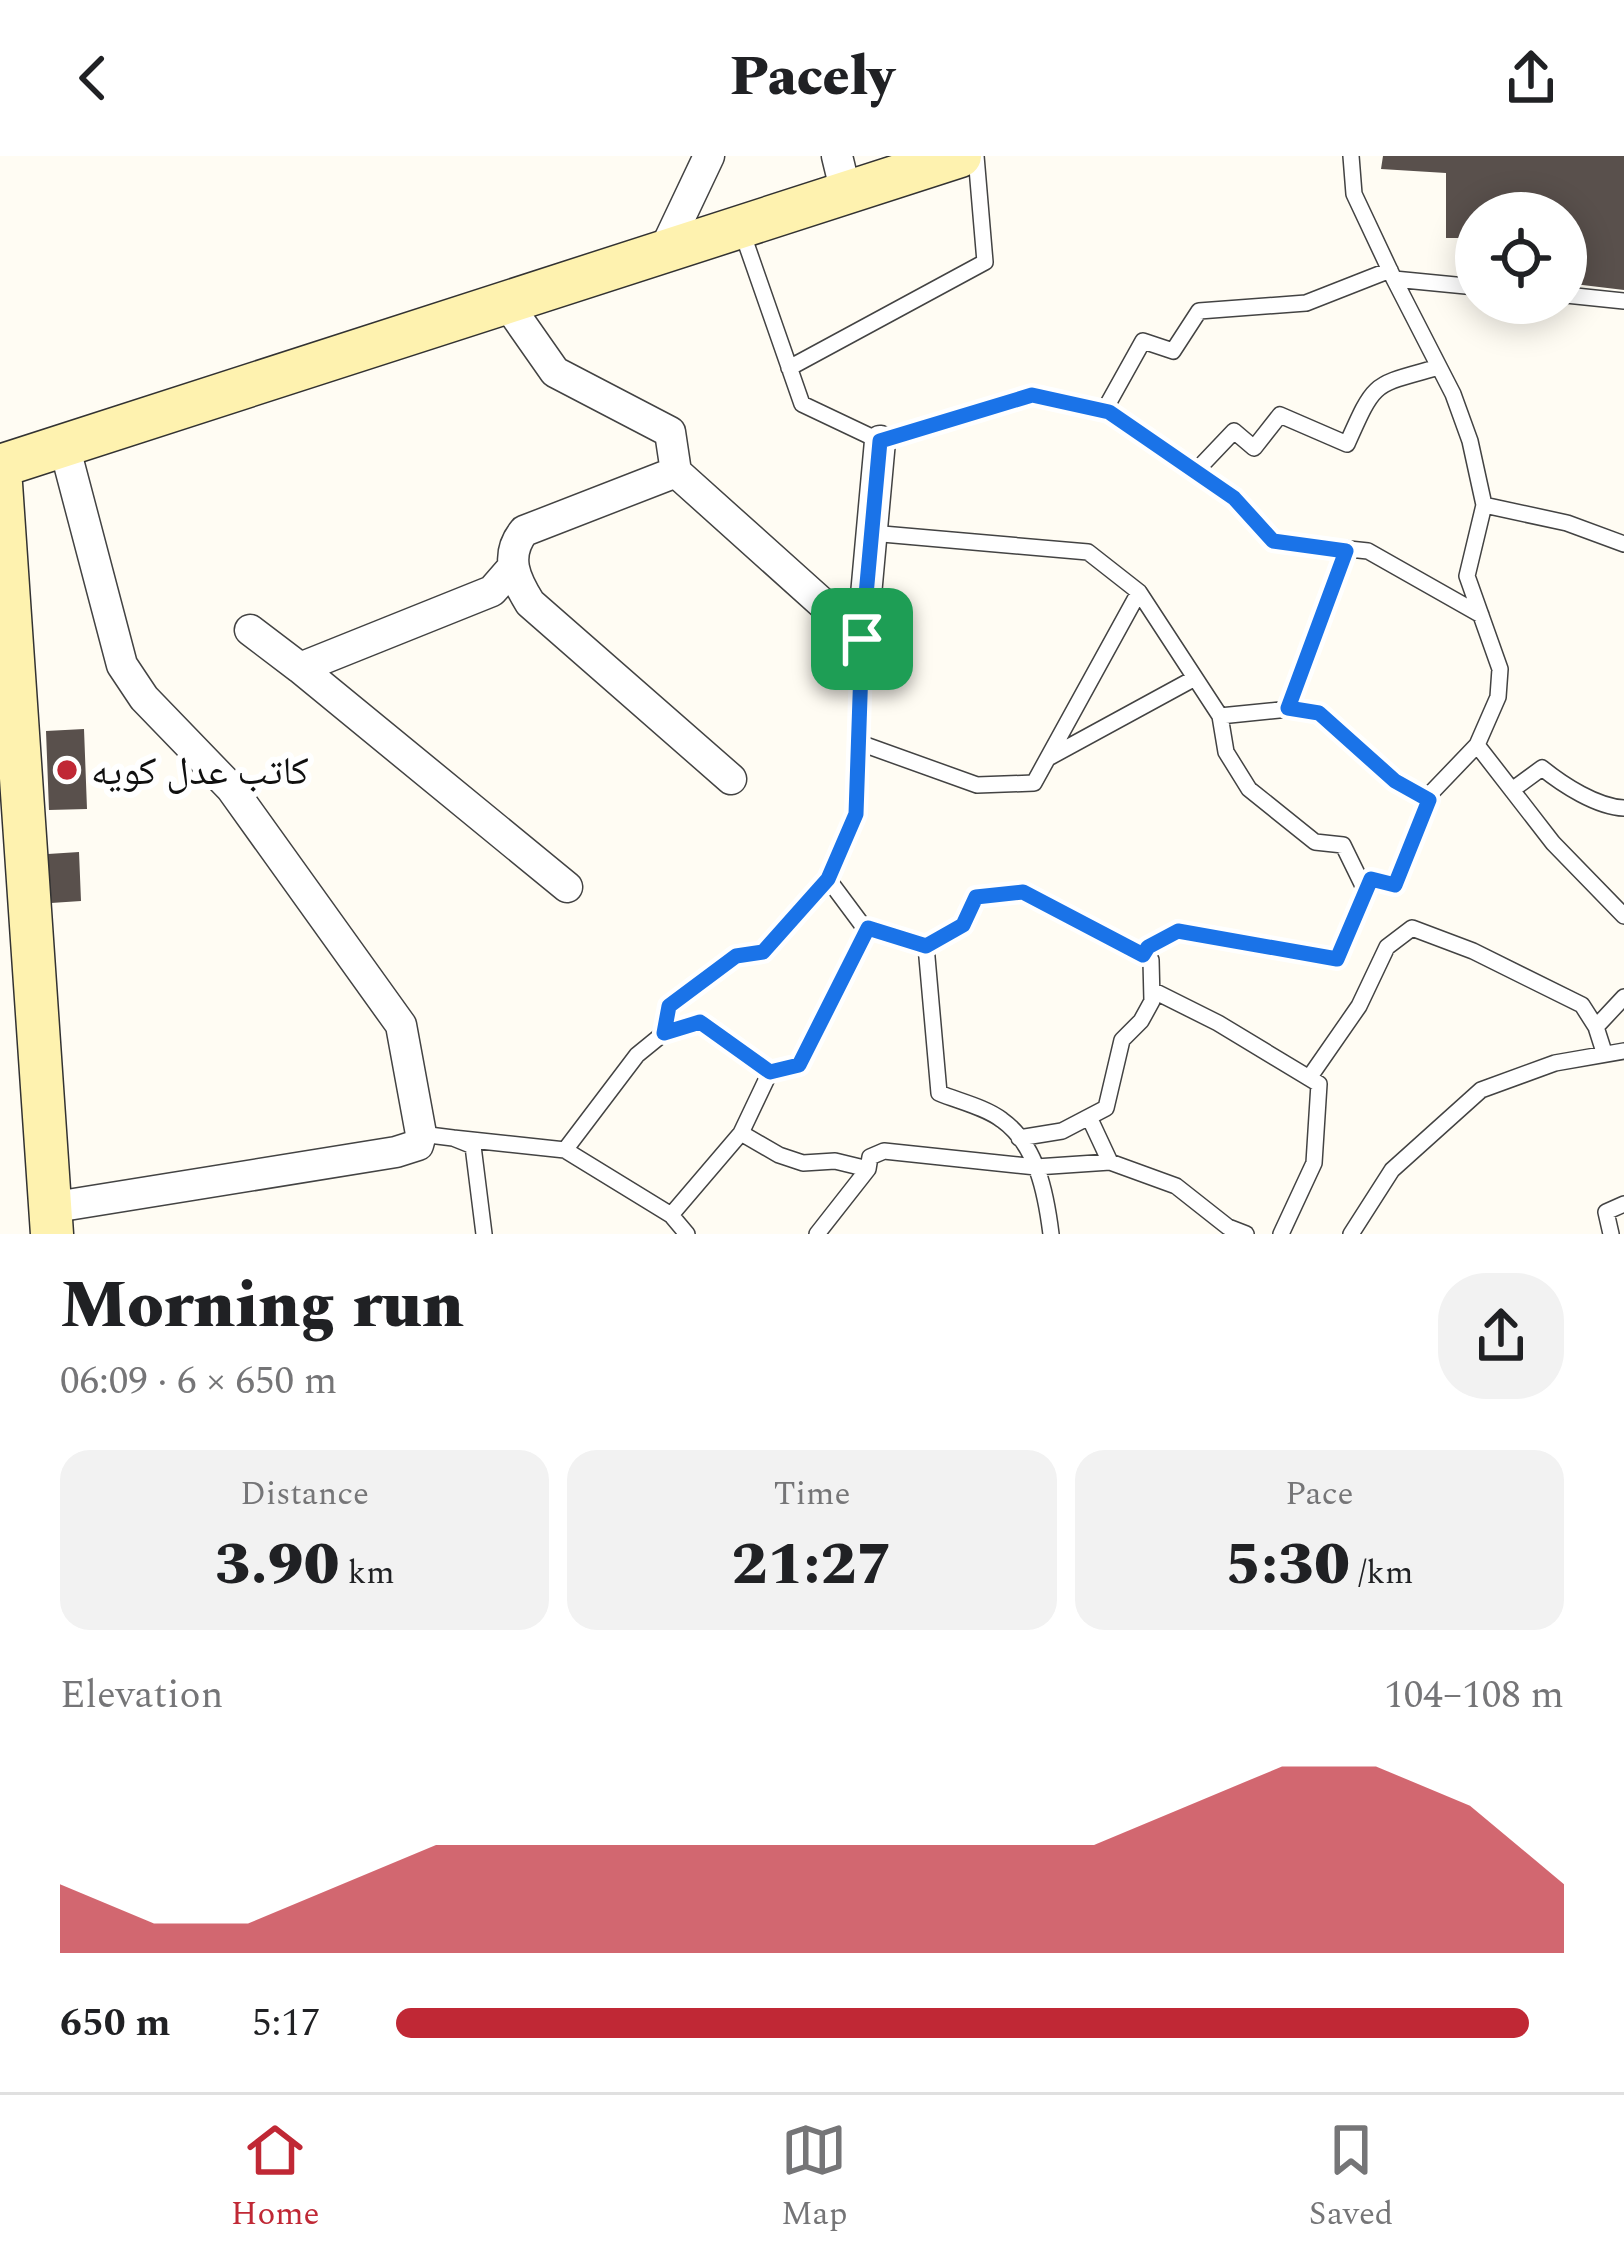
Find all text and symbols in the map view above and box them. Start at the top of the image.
text: Pacely [730,37,894,119]
icon: back [60,45,126,111]
icon: share [1498,45,1564,111]
map controls [1455,192,1587,324]
button: locate [1455,192,1587,324]
pin [811,588,913,690]
icon: arrive [829,606,895,672]
place label: كاتب عدل كويه [91,743,309,802]
marker: كاتب عدل كويه [54,757,80,783]
text: Morning run [60,1256,464,1357]
button: share [1438,1273,1564,1399]
text: 06:09 · 6 × 650 m [60,1352,337,1411]
text: Distance [240,1469,369,1519]
text: Time [774,1469,850,1519]
text: Pace [1285,1469,1353,1519]
text: 3.90 [215,1519,340,1611]
text: 21:27 [732,1519,892,1611]
text: 5:30 [1225,1519,1350,1611]
text: km [340,1548,395,1598]
text: /km [1350,1548,1413,1598]
text: Elevation [60,1666,223,1725]
text: 104–108 m [1384,1666,1564,1725]
text: 650 m [60,1994,171,2053]
text: 5:17 [252,1994,320,2053]
tab: Home [231,2117,320,2239]
tab: Map [781,2117,847,2239]
tab: Saved [1309,2117,1393,2239]

